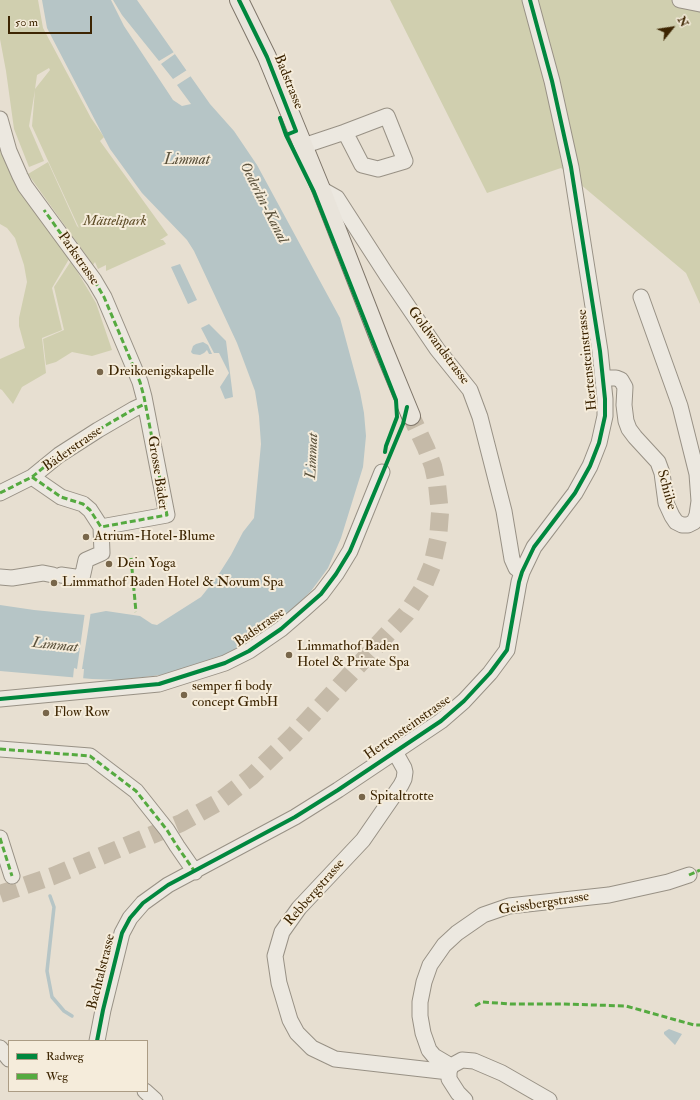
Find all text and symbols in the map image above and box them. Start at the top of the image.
scale bar [10,8,94,34]
north arrow [652,8,692,48]
text: N [675,14,691,29]
text: 50 m [15,15,38,30]
street label: Badstrasse [269,52,307,112]
water label: Limmat [164,152,210,170]
water label: Oederlin-Kanal [235,159,291,247]
park label: Mättelipark [83,214,147,230]
street label: Parkstrasse [54,229,102,289]
street label: Goldwandstrasse [403,304,473,388]
street label: Hertensteinstrasse [574,308,602,412]
place label: Dreikoenigskapelle [108,364,214,380]
marker: Dreikoenigskapelle [95,367,105,377]
street label: Bäderstrasse [40,422,106,476]
water label: Limmat [303,432,323,480]
street label: Grosse Bäder [143,435,171,511]
street label: Schiibe [653,468,679,512]
place label: Atrium-Hotel-Blume [94,529,215,545]
marker: Atrium-Hotel-Blume [81,532,91,542]
place label: Dein Yoga [117,556,176,572]
marker: Dein Yoga [104,559,114,569]
place label: Limmathof Baden Hotel & Novum Spa [62,575,283,591]
marker: Limmathof Baden Hotel & Novum Spa [49,578,59,588]
street label: Badstrasse [232,605,288,651]
water label: Limmat [31,635,79,657]
place label: Limmathof Baden Hotel & Private Spa [297,639,409,672]
marker: Limmathof Baden Hotel & Private Spa [284,650,294,660]
place label: semper fi body concept GmbH [192,679,278,712]
marker: semper fi body concept GmbH [179,690,189,700]
street label: Hertensteinstrasse [361,692,455,764]
place label: Flow Row [54,705,110,721]
marker: Flow Row [41,708,51,718]
place label: Spitaltrotte [370,789,434,805]
marker: Spitaltrotte [357,792,367,802]
street label: Rebbergstrasse [281,856,349,930]
street label: Geissbergstrasse [498,889,590,919]
street label: Bachtalstrasse [84,932,120,1012]
legend [8,1040,148,1092]
text: Radweg [46,1049,84,1064]
text: Weg [46,1069,68,1084]

